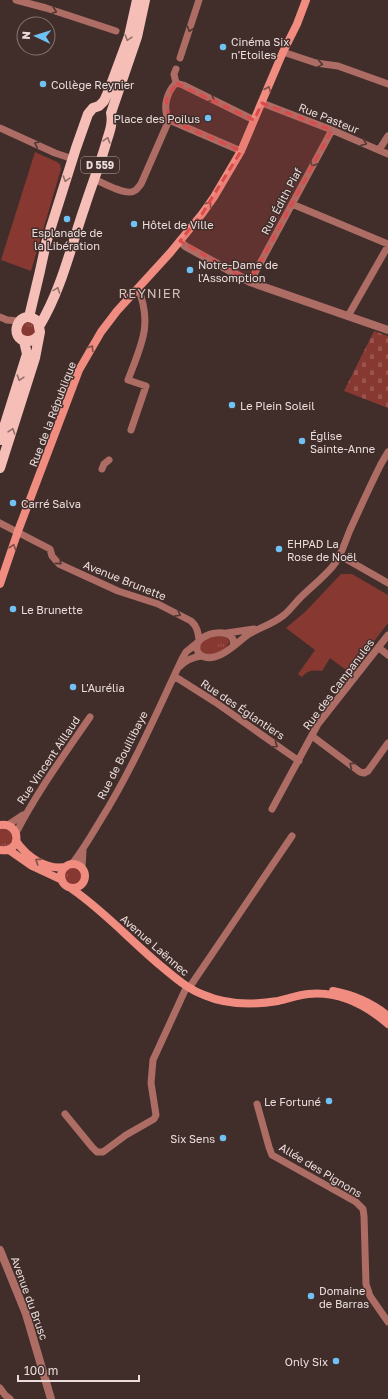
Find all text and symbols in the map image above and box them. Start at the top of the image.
one-way arrow [50,6,57,14]
north arrow [16,16,56,56]
one-way arrow [186,25,194,32]
text: N [19,31,32,40]
one-way arrow [124,34,133,41]
place label: Cinéma Six n'Etoiles [231,35,289,61]
marker: Cinéma Six n'Etoiles [218,42,228,52]
one-way arrow [317,59,324,68]
place label: Collège Reynier [51,78,135,91]
marker: Collège Reynier [38,79,48,89]
one-way arrow [263,85,271,93]
one-way arrow [207,94,215,102]
street label: Rue Pasteur [297,100,362,136]
place label: Place des Poilus [114,112,200,125]
marker: Place des Poilus [203,113,213,123]
one-way arrow [102,137,111,144]
one-way arrow [359,138,367,146]
one-way arrow [33,141,41,149]
road number: D 559 [81,157,119,173]
one-way arrow [311,160,318,168]
street label: Rue Édith Piaf [258,165,304,237]
one-way arrow [62,176,71,183]
one-way arrow [204,202,211,209]
marker: Esplanade de la Libération [62,214,72,224]
place label: Hôtel de Ville [142,218,214,231]
marker: Hôtel de Ville [129,219,139,229]
place label: Esplanade de la Libération [31,226,103,252]
place label: Notre-Dame de l'Assomption [198,258,278,284]
marker: Notre-Dame de l'Assomption [185,265,195,275]
district label: REYNIER [119,285,181,301]
one-way arrow [52,287,60,294]
one-way arrow [87,345,94,352]
street label: Rue de la République [26,360,78,468]
one-way arrow [16,374,24,381]
place label: Le Plein Soleil [240,399,315,412]
marker: Le Plein Soleil [227,400,237,410]
one-way arrow [7,427,16,434]
place label: Église Sainte-Anne [310,429,375,455]
marker: Église Sainte-Anne [297,436,307,446]
place label: Carré Salva [21,497,81,510]
marker: Carré Salva [8,498,18,508]
place label: EHPAD La Rose de Noël [287,537,357,563]
one-way arrow [8,543,16,550]
marker: EHPAD La Rose de Noël [274,544,284,554]
one-way arrow [54,557,62,564]
street label: Avenue Brunette [82,557,168,603]
place label: Le Brunette [21,603,83,616]
marker: Le Brunette [8,604,18,614]
one-way arrow [173,609,181,617]
street label: Rue des Campanules [300,636,376,732]
street label: Rue des Églantiers [199,676,288,742]
place label: L'Aurélia [81,681,125,694]
marker: L'Aurélia [68,682,78,692]
street label: Rue de Bouillibaye [94,709,150,801]
street label: Rue Vincent Aillaud [14,714,82,806]
one-way arrow [271,740,278,747]
one-way arrow [349,763,356,770]
one-way arrow [35,858,42,866]
street label: Avenue Laënnec [118,912,192,978]
place label: Le Fortuné [264,1095,321,1108]
marker: Le Fortuné [324,1096,334,1106]
place label: Six Sens [170,1132,215,1145]
marker: Six Sens [218,1133,228,1143]
street label: Allée des Pignons [277,1140,365,1200]
street label: Avenue du Brusc [9,1254,51,1342]
place label: Domaine de Barras [319,1284,369,1310]
marker: Domaine de Barras [306,1291,316,1301]
place label: Only Six [285,1355,328,1368]
marker: Only Six [331,1356,341,1366]
scale bar [18,1357,139,1383]
text: 100 m [24,1363,58,1378]

